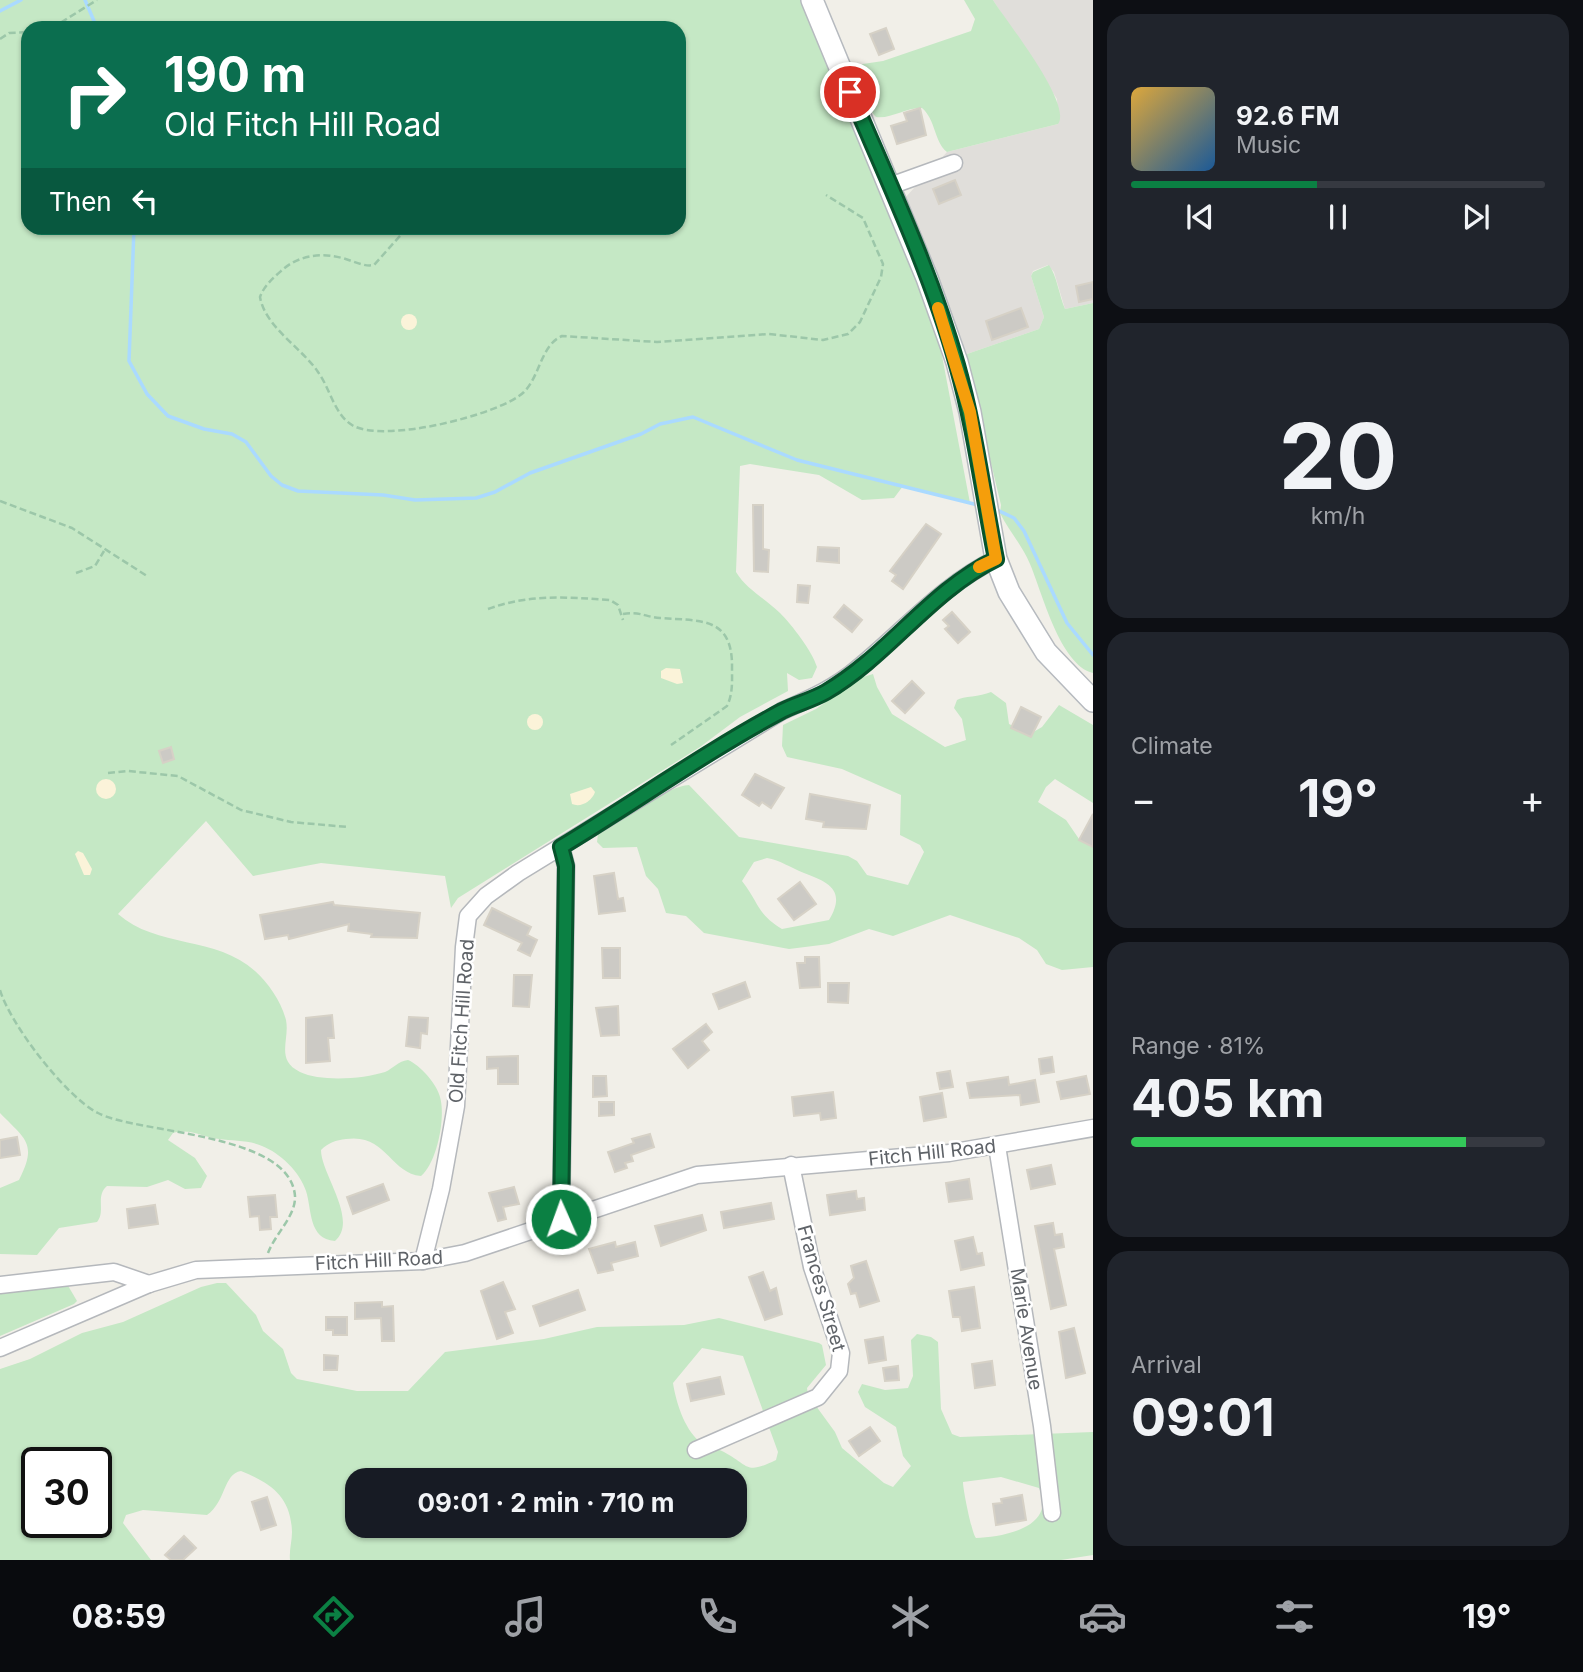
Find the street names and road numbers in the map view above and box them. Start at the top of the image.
street label: Old Fitch Hill Road [444,938,479,1104]
street label: Fitch Hill Road [867,1134,997,1171]
street label: Frances Street [792,1222,851,1354]
street label: Fitch Hill Road [314,1246,444,1275]
street label: Marie Avenue [1006,1267,1047,1392]

